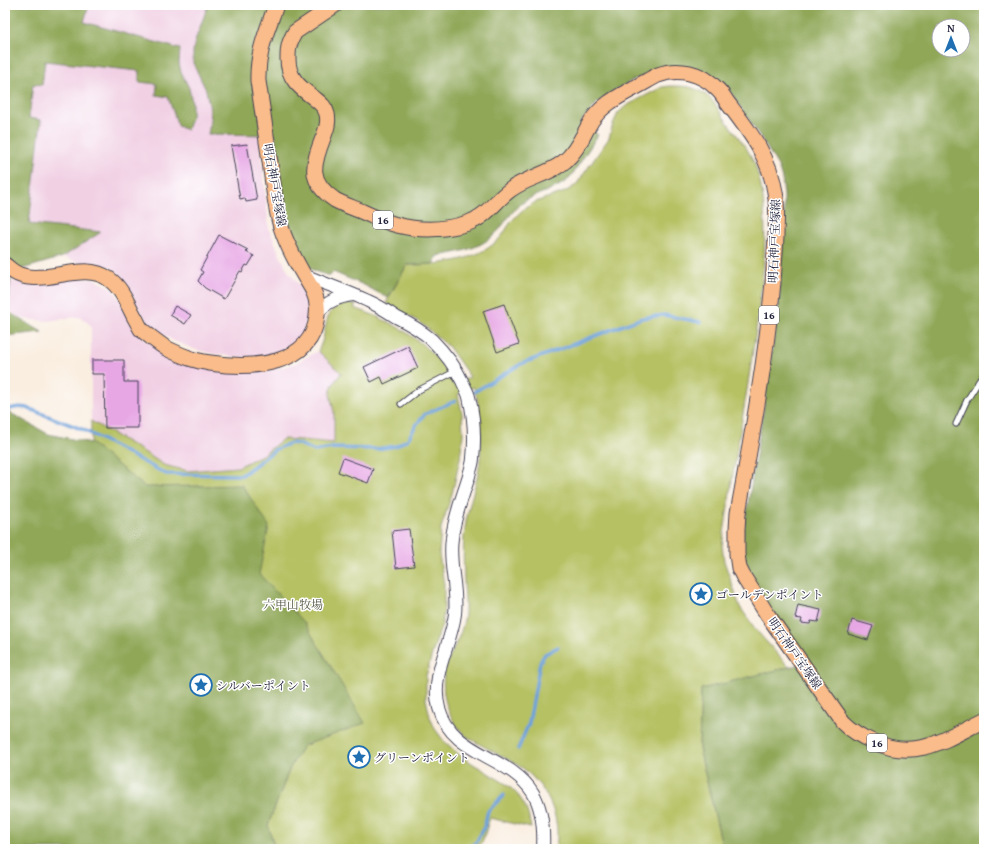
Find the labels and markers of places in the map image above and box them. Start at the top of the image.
place icon: ゴールデンポイント [688,581,714,607]
place label: ゴールデンポイント [716,586,824,603]
place icon: シルバーポイント [188,672,214,698]
place label: シルバーポイント [216,677,311,694]
place icon: グリーンポイント [346,744,372,770]
place label: グリーンポイント [374,749,470,766]

